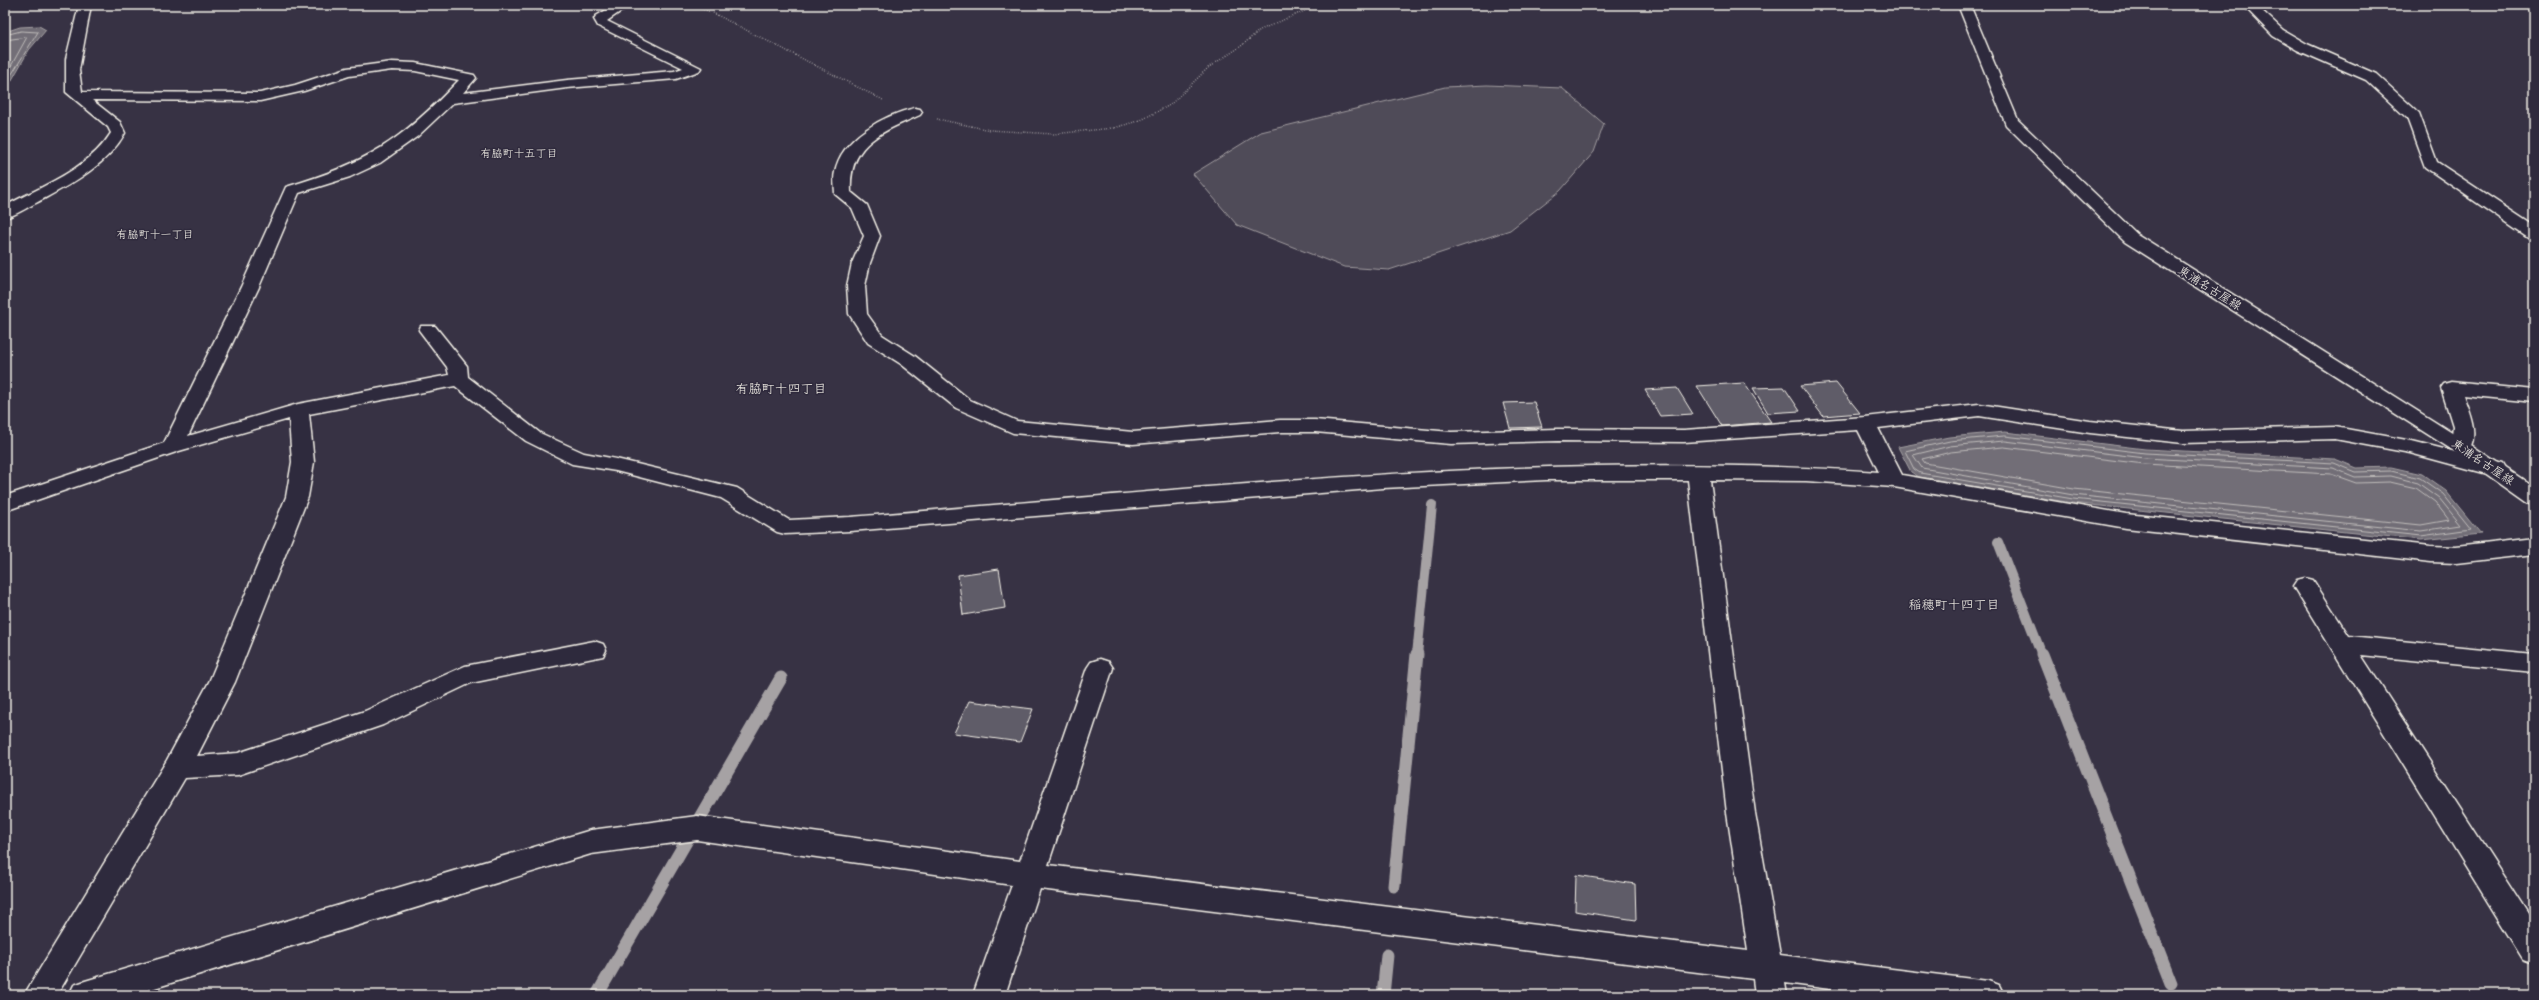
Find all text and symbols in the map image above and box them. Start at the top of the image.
district label: 有脇町十五丁目 [481,147,558,160]
district label: 有脇町十一丁目 [117,228,194,241]
street label: 東浦名古屋線 [2176,263,2244,313]
district label: 有脇町十四丁目 [735,381,827,396]
street label: 東浦名古屋線 [2449,436,2517,488]
district label: 稲穂町十四丁目 [1908,597,2000,612]

